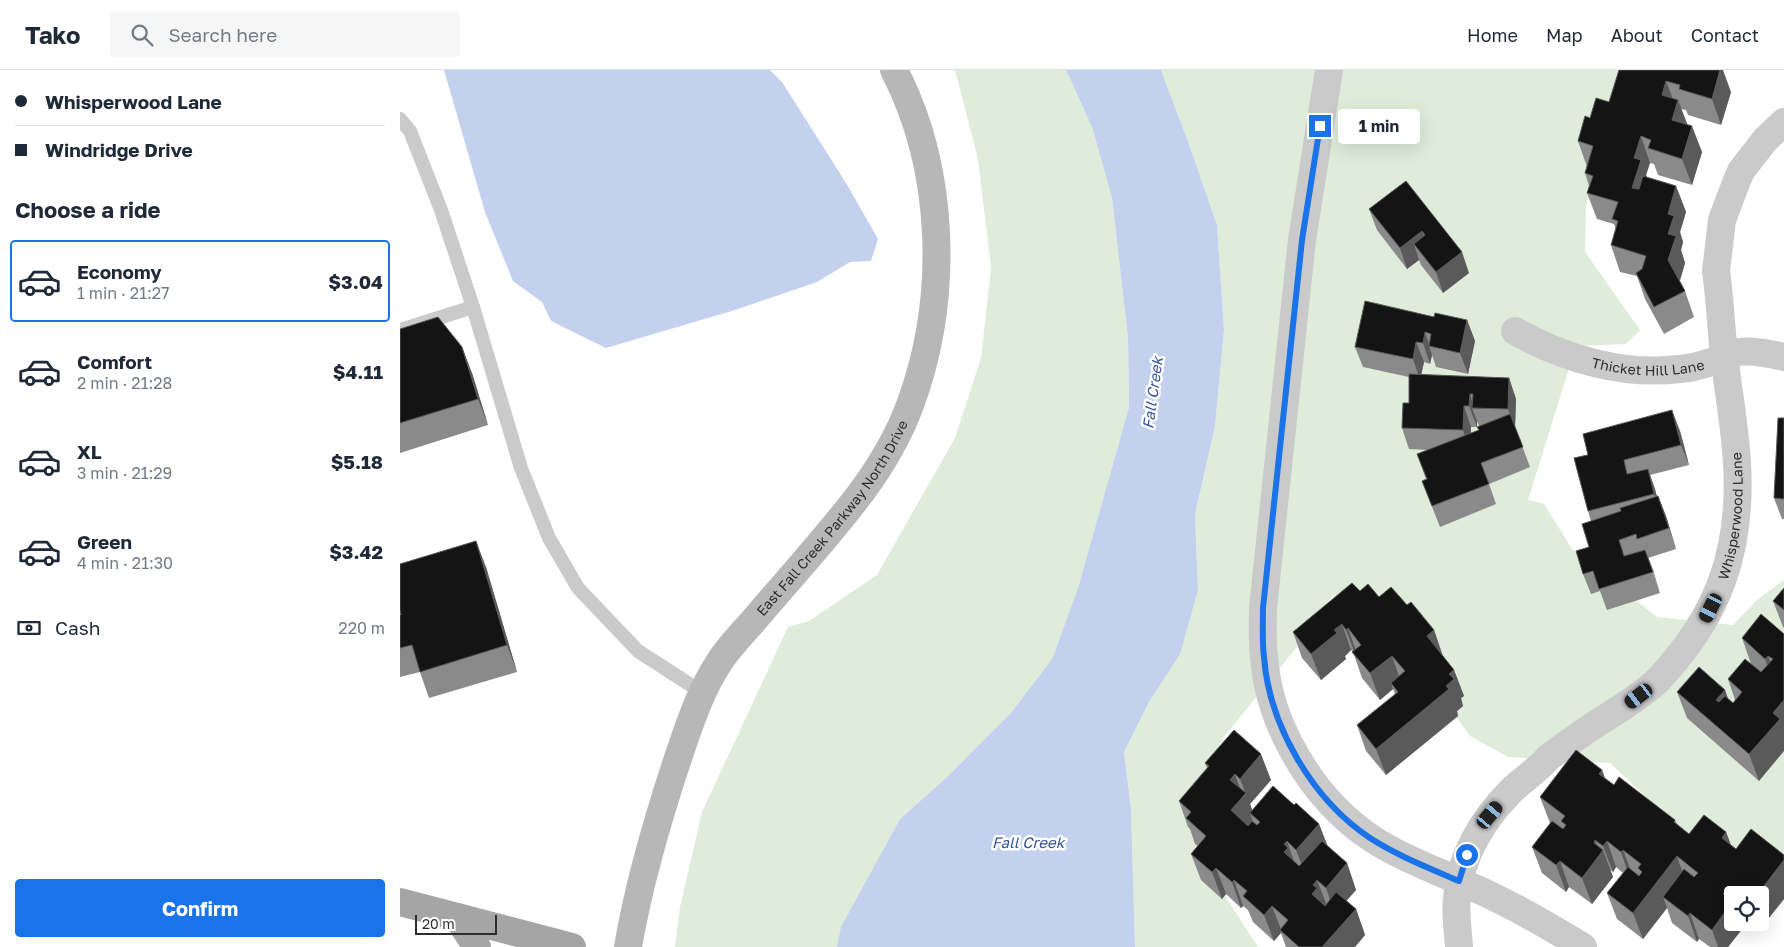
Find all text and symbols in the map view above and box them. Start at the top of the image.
search box [110,12,460,57]
text: Tako [25,20,80,49]
icon: search [128,21,156,49]
text: Search here [168,23,277,46]
text: Home [1467,24,1518,46]
text: Map [1546,24,1583,46]
text: About [1611,24,1663,46]
text: Contact [1691,24,1759,46]
text: Whisperwood Lane [45,90,222,113]
callout: 1 min [1338,108,1420,144]
route end [1309,115,1331,137]
text: 1 min [1359,116,1399,136]
text: Windridge Drive [45,138,193,161]
text: Choose a ride [15,196,161,223]
icon: car [17,259,62,304]
text: Economy [77,260,162,283]
text: $3.04 [328,270,383,293]
text: 1 min · 21:27 [77,283,169,303]
icon: car [17,349,62,394]
text: Comfort [77,350,152,373]
water label: Fall Creek [1138,354,1166,430]
street label: Thicket Hill Lane [1590,354,1706,379]
text: $4.11 [333,360,383,383]
text: 2 min · 21:28 [77,373,172,393]
street label: East Fall Creek Parkway North Drive [752,417,911,619]
icon: car [17,439,62,484]
text: XL [77,440,102,463]
text: $5.18 [331,450,383,473]
street label: Whisperwood Lane [1714,452,1746,582]
text: 3 min · 21:29 [77,463,172,483]
icon: car [17,529,62,574]
text: Green [77,530,132,553]
text: $3.42 [329,540,383,563]
text: 4 min · 21:30 [77,553,173,573]
car [1697,591,1724,625]
icon: cash [15,614,43,642]
text: Cash [55,616,100,639]
text: 220 m [338,618,385,638]
car [1622,681,1655,711]
car [1474,799,1505,831]
water label: Fall Creek [992,833,1066,851]
route start [1456,844,1478,866]
button: Confirm [15,879,385,937]
map controls [1724,886,1769,931]
button: locate [1724,886,1769,931]
scale bar [415,912,498,935]
text: 20 m [422,915,455,932]

